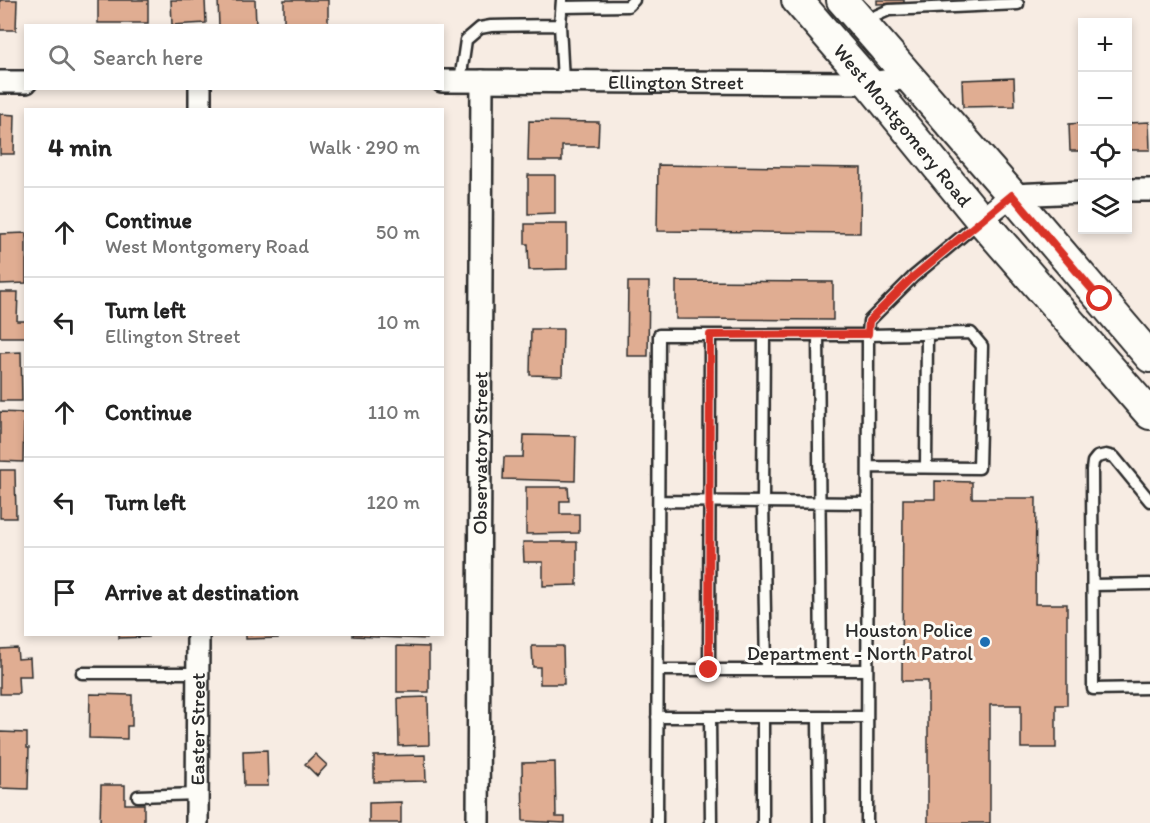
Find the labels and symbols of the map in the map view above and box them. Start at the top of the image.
street label: West Montgomery Road [829,39,977,212]
street label: Ellington Street [608,70,744,94]
route start [1086,285,1112,311]
street label: Observatory Street [468,371,492,535]
place label: Houston Police Department - North Patrol [747,618,973,665]
marker: Houston Police Department - North Patrol [978,635,992,649]
route end [695,656,721,682]
street label: Easter Street [185,673,210,785]

